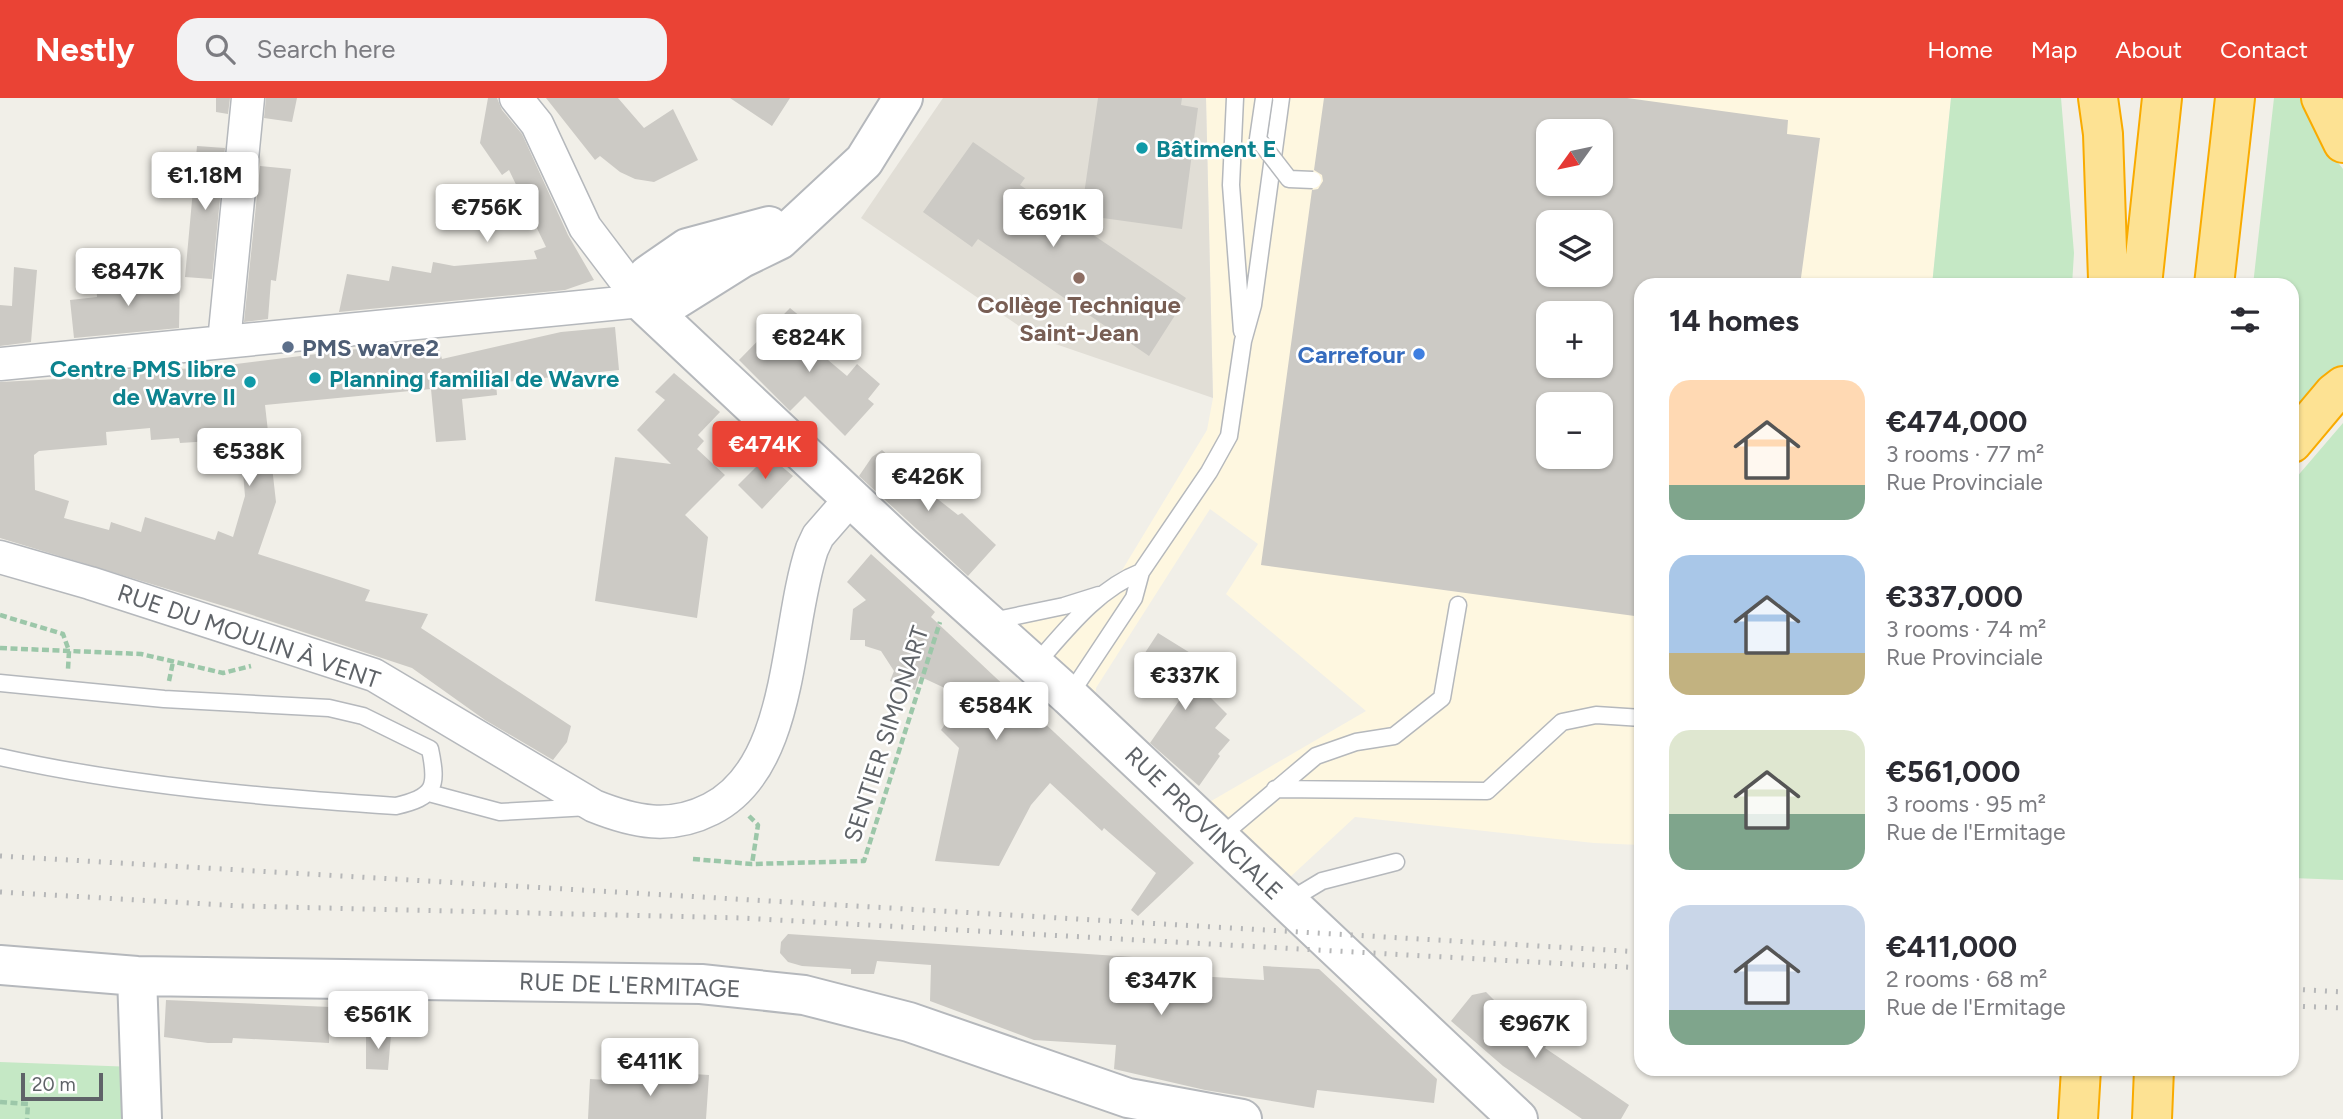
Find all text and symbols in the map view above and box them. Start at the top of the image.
search box [177,18,667,81]
text: Nestly [35,30,135,69]
icon: search [201,30,239,68]
text: Search here [257,33,395,65]
text: Home [1927,35,1993,64]
text: Map [2031,35,2077,64]
text: About [2115,35,2182,64]
text: Contact [2220,35,2308,64]
north arrow [1536,119,1614,196]
map controls [1536,119,1613,469]
place label: Bâtiment E [1156,134,1277,163]
marker: Bâtiment E [1134,140,1150,156]
pin: €1.18M [148,152,262,212]
text: €1.18M [168,161,242,189]
pin: €756K [438,184,536,244]
pin: €691K [1004,190,1102,249]
text: €756K [452,193,522,221]
text: €691K [1019,198,1087,226]
button: layers [1536,210,1613,287]
pin: €847K [79,248,177,308]
text: €847K [92,257,164,285]
marker: Collège Technique Saint-Jean [1071,270,1087,286]
place label: Collège Technique Saint-Jean [977,290,1181,347]
button: + [1536,301,1613,378]
icon: filters [2226,301,2264,339]
text: 14 homes [1669,302,1799,339]
pin: €824K [760,314,858,374]
text: €824K [772,323,846,351]
place label: PMS wavre2 [302,333,439,362]
marker: PMS wavre2 [280,339,296,355]
place label: Carrefour [1298,340,1405,369]
marker: Carrefour [1411,346,1427,362]
place label: Centre PMS libre de Wavre II [50,354,236,411]
place label: Planning familial de Wavre [329,364,619,393]
marker: Planning familial de Wavre [307,370,323,386]
marker: Centre PMS libre de Wavre II [242,374,258,390]
button: − [1536,392,1613,469]
text: €474,000 [1886,403,2028,440]
icon: home [1725,408,1809,492]
pin: €474K [716,422,814,481]
pin: €538K [200,428,298,488]
text: €474K [728,430,802,458]
text: €538K [213,437,285,465]
text: 3 rooms · 77 m² [1886,440,2044,468]
pin: €426K [879,454,977,513]
text: €426K [892,462,964,490]
text: Rue Provinciale [1886,468,2043,496]
street label: RUE DU MOULIN À VENT [114,577,384,695]
text: €337,000 [1886,578,2023,615]
icon: home [1725,583,1809,667]
text: 3 rooms · 74 m² [1886,615,2046,643]
street label: SENTIER SIMONART [837,622,935,846]
text: Rue Provinciale [1886,643,2043,671]
pin: €337K [1136,652,1234,712]
text: €337K [1150,661,1220,689]
pin: €584K [947,682,1045,742]
text: €584K [959,691,1033,719]
street label: RUE PROVINCIALE [1119,740,1289,906]
text: €561,000 [1886,753,2020,790]
icon: home [1725,758,1809,842]
text: 3 rooms · 95 m² [1886,790,2046,818]
text: Rue de l'Ermitage [1886,818,2066,846]
text: €411,000 [1886,928,2017,965]
icon: home [1725,933,1809,1017]
pin: €347K [1112,958,1210,1017]
text: 2 rooms · 68 m² [1886,965,2047,993]
text: €347K [1125,966,1197,994]
street label: RUE DE L'ERMITAGE [519,967,741,1003]
pin: €561K [329,992,427,1051]
text: Rue de l'Ermitage [1886,993,2066,1021]
text: €561K [344,1000,412,1028]
pin: €967K [1486,1000,1584,1060]
text: €967K [1500,1009,1570,1037]
pin: €411K [601,1038,699,1098]
text: €411K [617,1047,683,1075]
scale bar [21,1070,103,1102]
text: 20 m [32,1073,76,1096]

